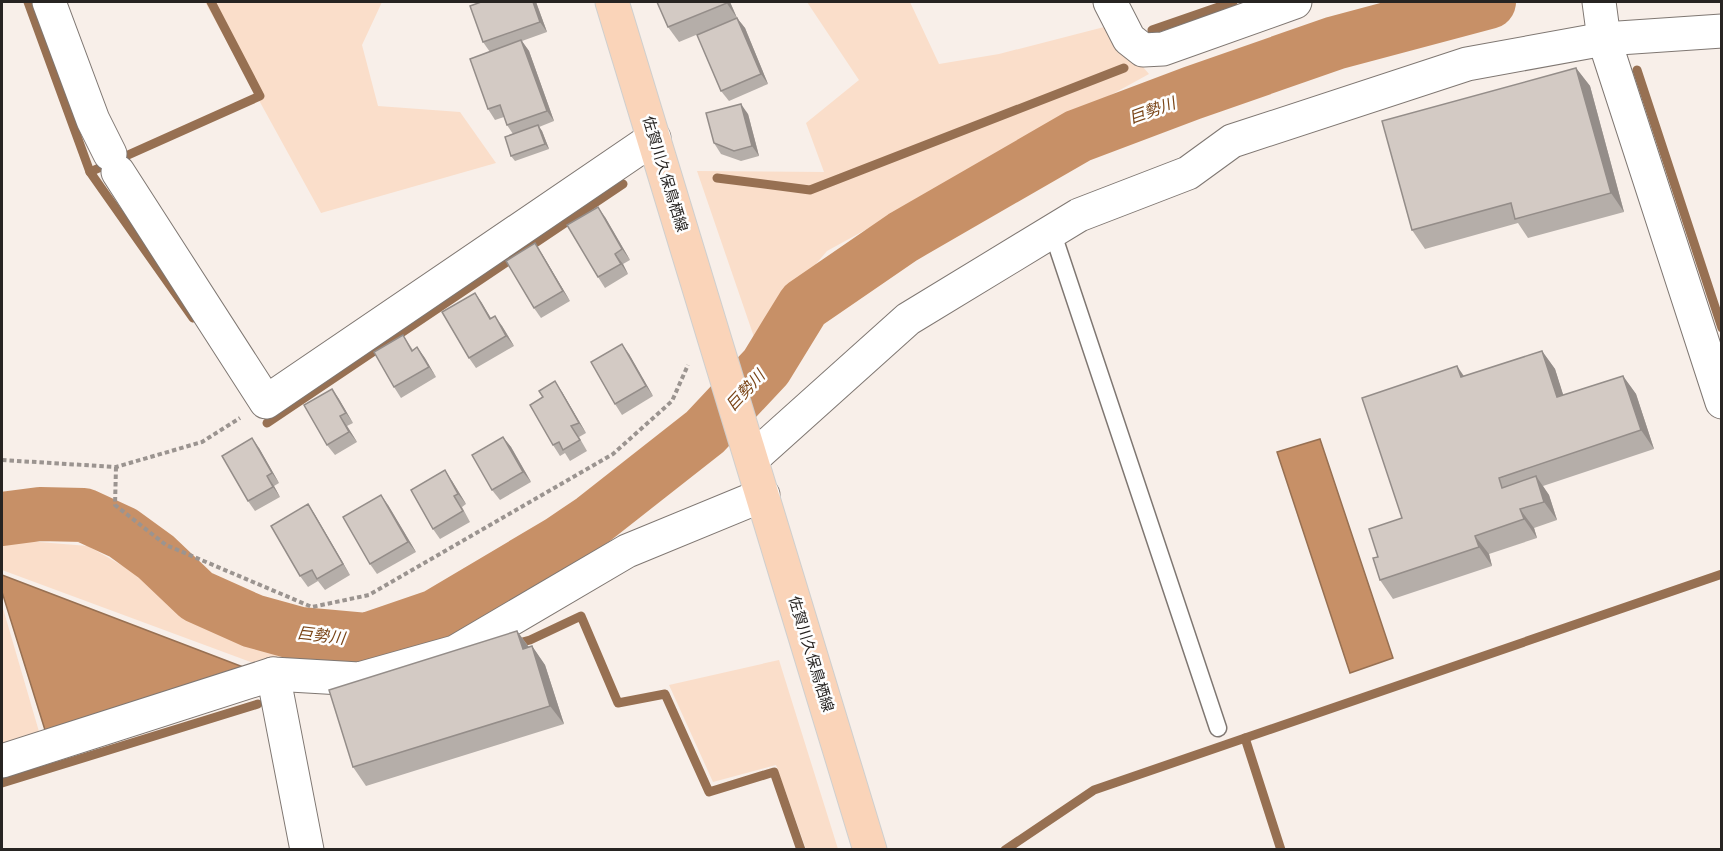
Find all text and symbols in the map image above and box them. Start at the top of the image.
water label: 巨勢川 [1126,93,1180,128]
street label: 佐賀川久保鳥栖線 [639,114,691,234]
water label: 巨勢川 [722,365,770,414]
street label: 佐賀川久保鳥栖線 [785,594,837,714]
water label: 巨勢川 [296,623,348,648]

